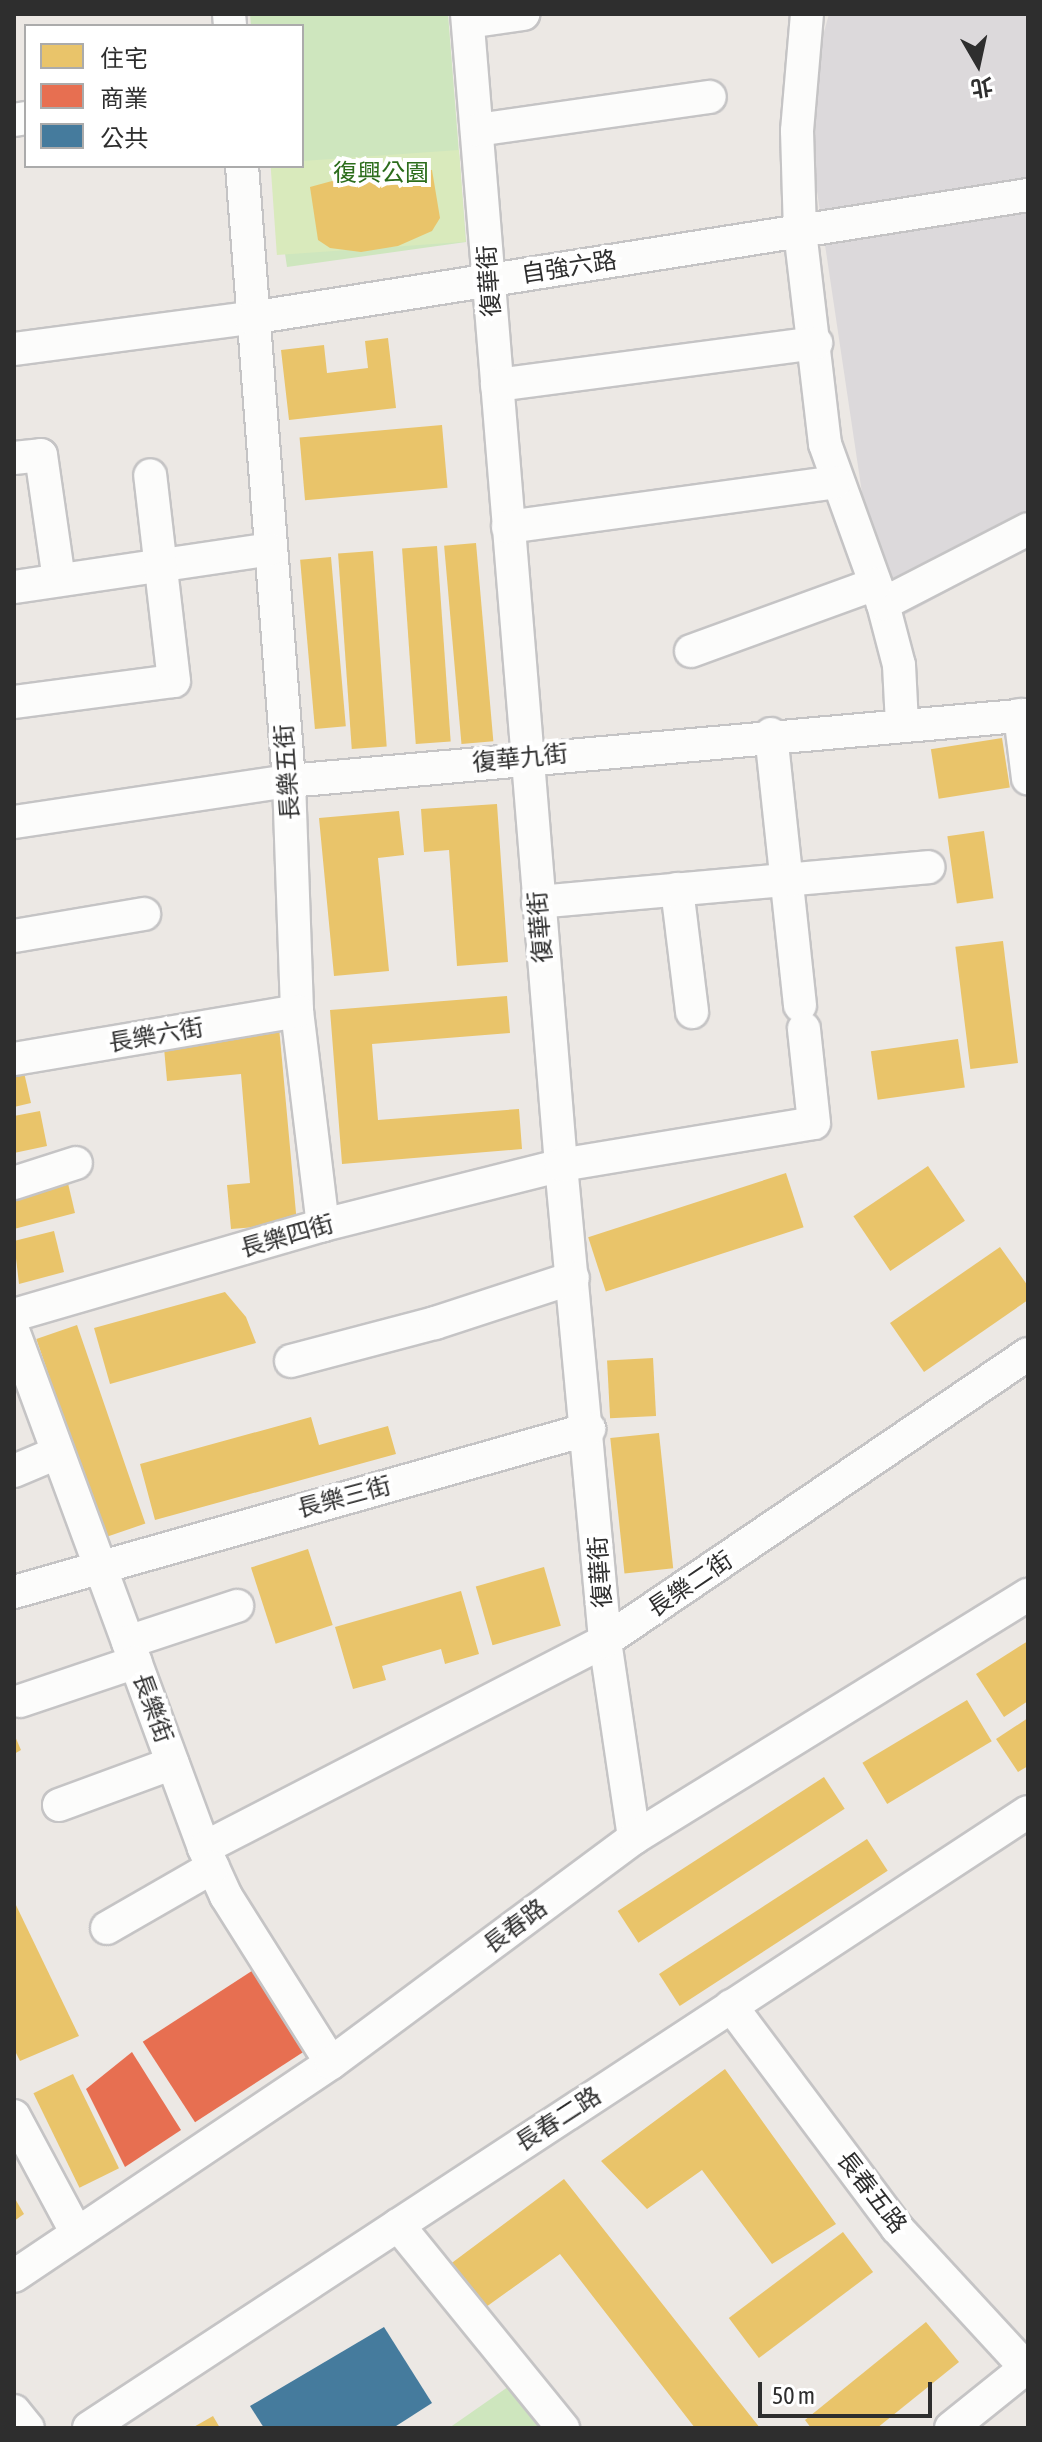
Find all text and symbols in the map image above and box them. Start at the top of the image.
legend [24,24,304,168]
north arrow [938,24,1018,104]
text: 住宅 [100,45,148,72]
text: 北 [969,73,995,102]
text: 商業 [100,85,148,112]
text: 公共 [100,125,148,152]
park label: 復興公園 [333,159,429,187]
street label: 復華街 [472,244,506,318]
street label: 自強六路 [519,245,619,289]
street label: 長樂五街 [269,723,305,821]
street label: 復華九街 [471,739,569,777]
street label: 復華街 [523,890,557,964]
street label: 長樂六街 [106,1012,206,1058]
street label: 長樂四街 [237,1209,337,1263]
street label: 長樂三街 [294,1471,394,1523]
street label: 復華街 [583,1535,617,1609]
street label: 長樂二街 [642,1545,738,1623]
street label: 長樂街 [127,1669,179,1747]
street label: 長春路 [478,1893,552,1959]
street label: 長春二路 [510,2081,606,2157]
street label: 長春五路 [831,2145,913,2239]
scale bar [762,2366,936,2416]
text: 50 m [772,2382,815,2409]

